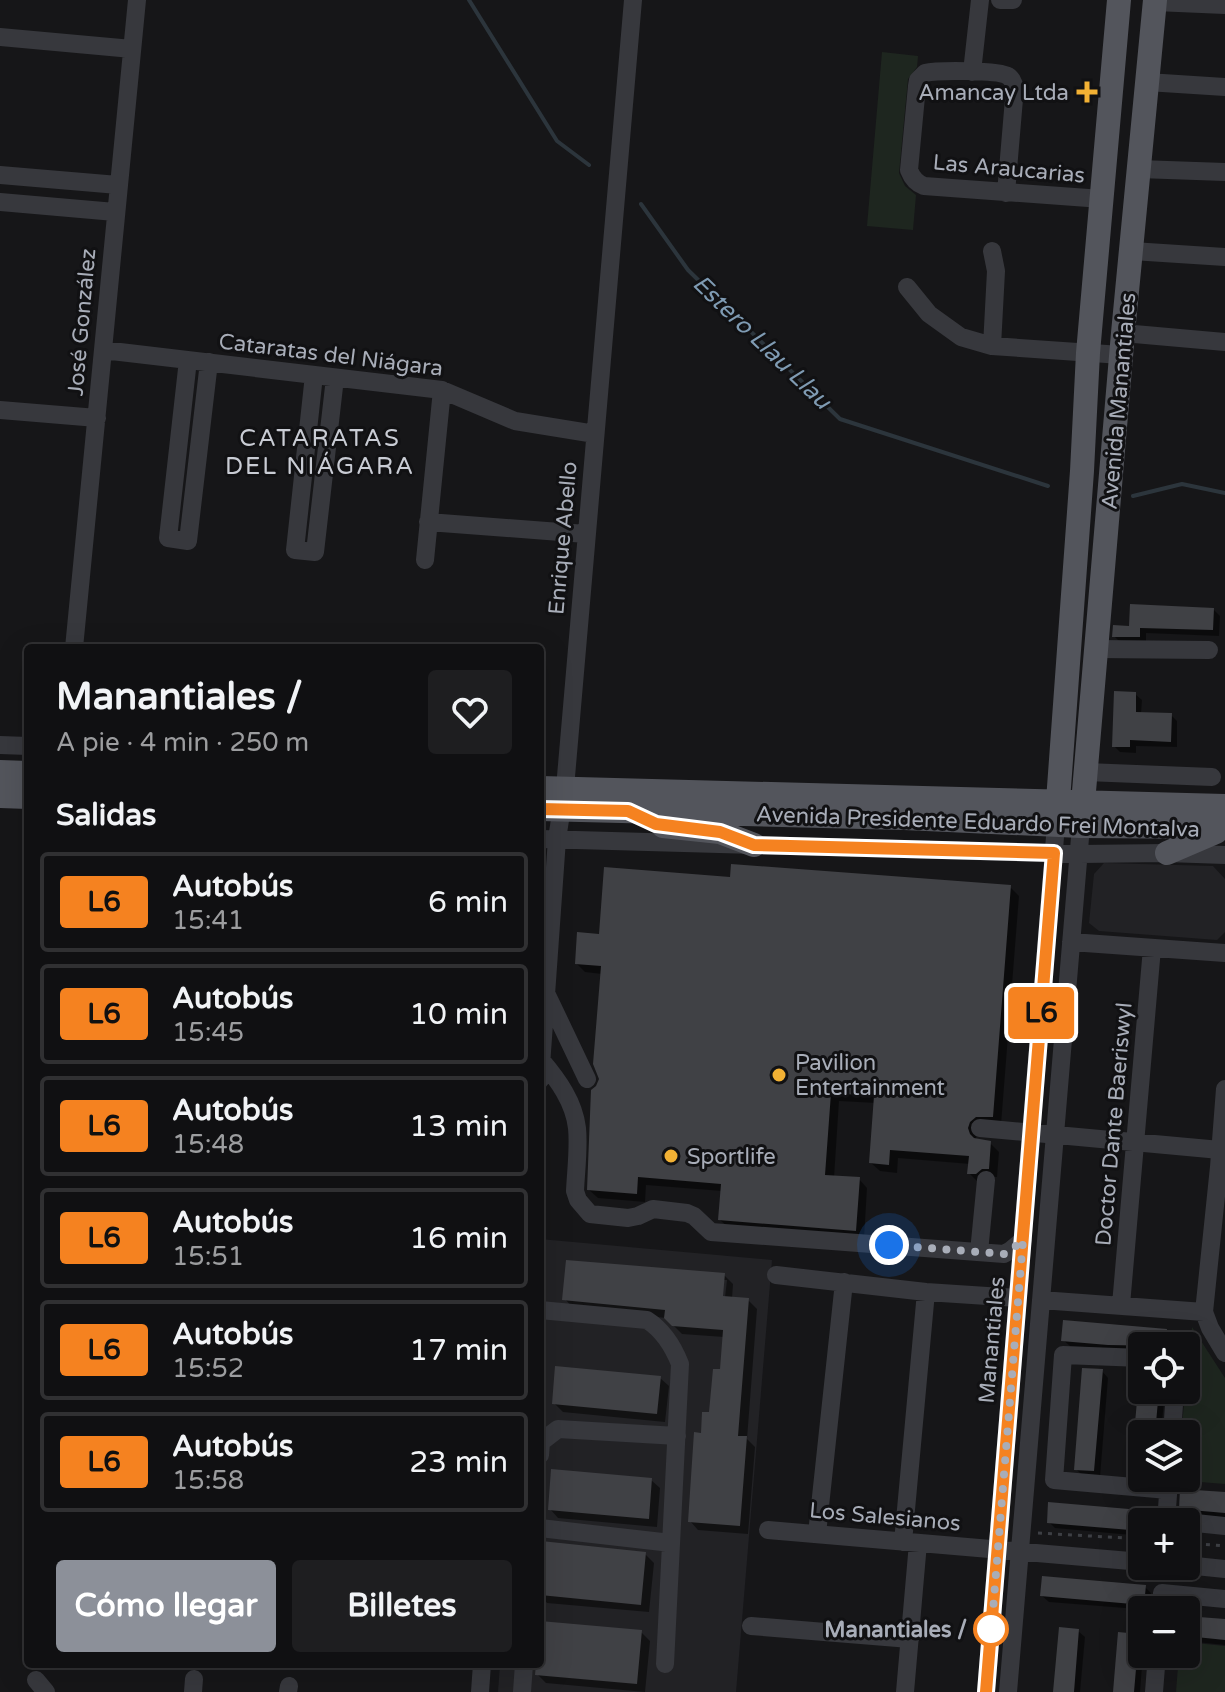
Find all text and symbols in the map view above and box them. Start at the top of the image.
place label: Amancay Ltda [918,80,1069,106]
marker: Amancay Ltda [1076,81,1098,103]
street label: Las Araucarias [932,149,1086,189]
street label: José González [63,247,101,397]
water label: Estero Llau Llau [687,269,838,417]
street label: Avenida Manantiales [1097,292,1141,511]
street label: Cataratas del Niágara [217,328,444,382]
district label: CATARATAS DEL NIÁGARA [225,424,415,481]
street label: Enrique Abello [543,460,583,616]
button: heart [428,670,512,754]
text: Manantiales / [56,674,303,720]
text: A pie · 4 min · 250 m [56,727,309,758]
text: Salidas [56,797,156,834]
street label: Avenida Presidente Eduardo Frei Montalva [756,801,1200,843]
text: Autobús [172,868,293,905]
text: 6 min [428,884,508,921]
text: L6 [87,885,121,919]
text: 15:41 [172,905,244,936]
text: Autobús [172,980,293,1017]
line badge: L6 [1005,987,1077,1039]
text: 10 min [409,996,508,1033]
text: L6 [1024,996,1058,1030]
text: L6 [87,997,121,1031]
street label: Doctor Dante Baeriswyl [1090,1001,1138,1247]
text: 15:45 [172,1017,244,1048]
place label: Pavilion Entertainment [795,1050,945,1101]
marker: Pavilion Entertainment [770,1066,788,1084]
text: Autobús [172,1092,293,1129]
text: 13 min [409,1108,508,1145]
text: L6 [87,1109,121,1143]
text: 15:48 [172,1129,244,1160]
place label: Sportlife [687,1144,776,1170]
marker: Sportlife [662,1147,680,1165]
text: Autobús [172,1204,293,1241]
text: 16 min [409,1220,508,1257]
text: L6 [87,1221,121,1255]
your location [869,1225,909,1265]
text: 15:51 [172,1241,244,1272]
street label: Manantiales [974,1276,1010,1405]
text: Autobús [172,1316,293,1353]
text: 17 min [409,1332,508,1369]
map controls [1128,1332,1200,1668]
button: locate [1128,1332,1200,1404]
text: L6 [87,1333,121,1367]
text: 15:52 [172,1353,244,1384]
button: layers [1128,1420,1200,1492]
text: Autobús [172,1428,293,1465]
text: 23 min [409,1444,508,1481]
text: L6 [87,1445,121,1479]
text: 15:58 [172,1465,244,1496]
street label: Los Salesianos [808,1497,962,1537]
button: + [1128,1508,1200,1580]
button: Cómo llegar [56,1560,276,1652]
button: Billetes [292,1560,512,1652]
button: − [1128,1596,1200,1668]
marker: Manantiales / [974,1612,1008,1646]
place label: Manantiales / [824,1617,967,1643]

